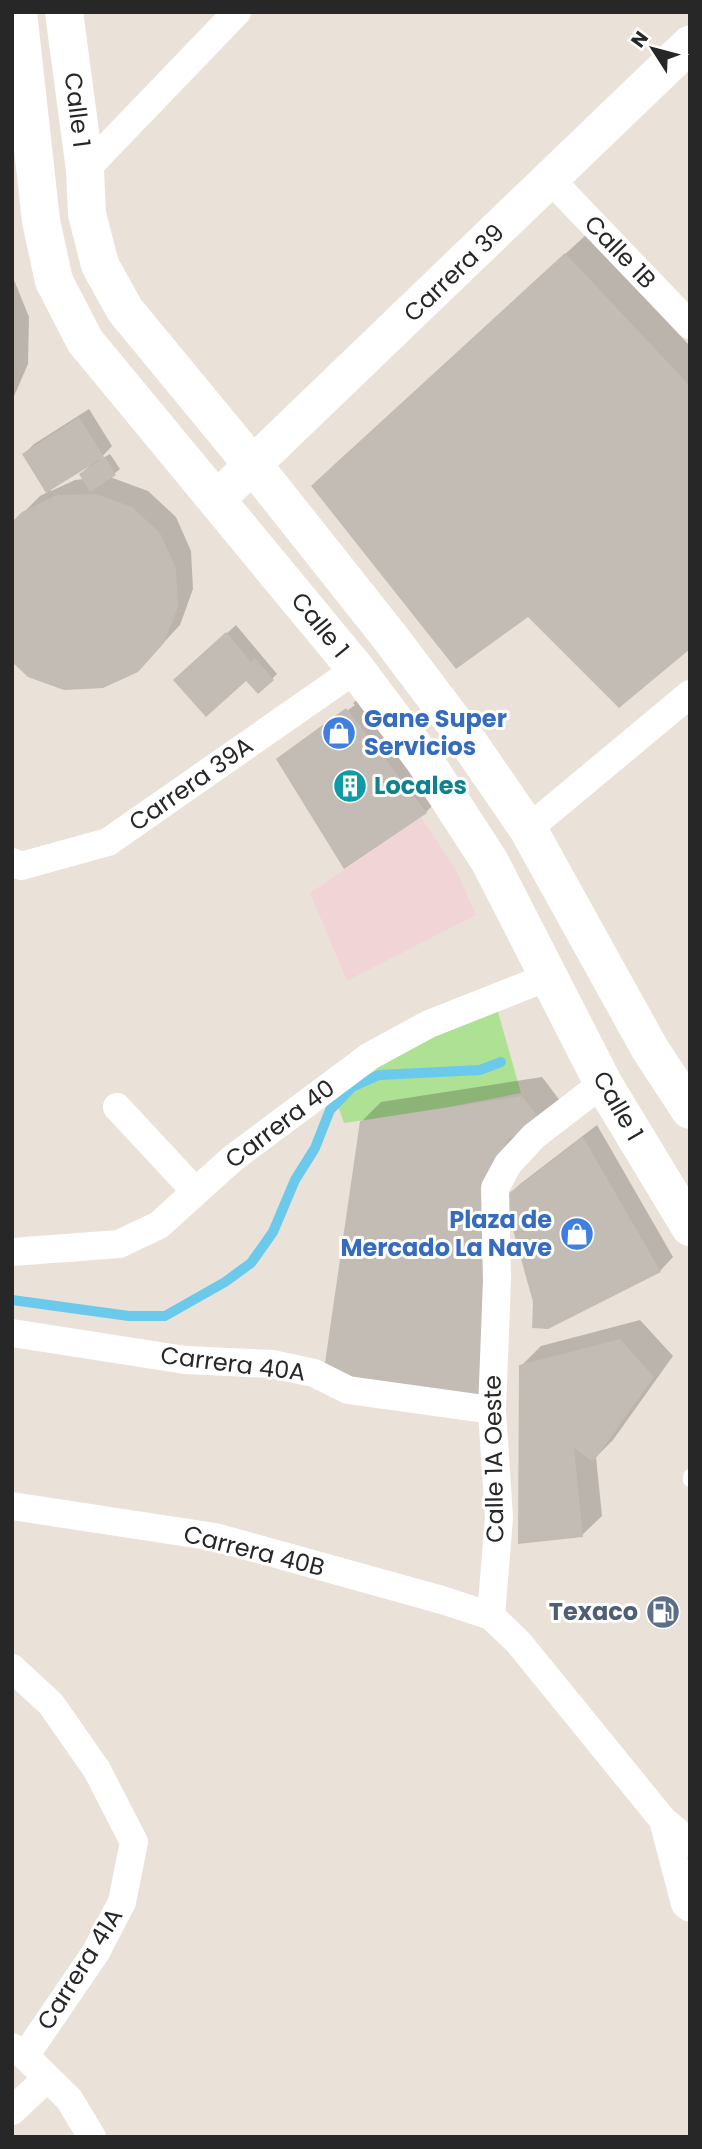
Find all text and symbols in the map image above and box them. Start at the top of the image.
north arrow [618,14,688,84]
text: N [625,26,655,53]
street label: Calle 1 [57,70,98,149]
street label: Calle 1B [577,208,664,296]
street label: Carrera 39 [396,216,511,329]
street label: Calle 1 [284,585,357,664]
place label: Gane Super Servicios [364,702,507,763]
shop icon: Gane Super Servicios [320,714,358,752]
street label: Carrera 39A [122,729,259,839]
building icon: Locales [331,767,369,805]
place label: Locales [374,769,467,802]
street label: Calle 1 [585,1065,652,1147]
street label: Carrera 40 [218,1072,341,1176]
place label: Plaza de Mercado La Nave [340,1203,552,1264]
shop icon: Plaza de Mercado La Nave [558,1215,596,1253]
street label: Carrera 40A [159,1338,307,1389]
street label: Calle 1A Oeste [476,1375,511,1543]
street label: Carrera 40B [180,1517,328,1584]
fuel station icon: Texaco [644,1593,682,1631]
place label: Texaco [549,1595,638,1628]
street label: Carrera 41A [29,1901,130,2036]

